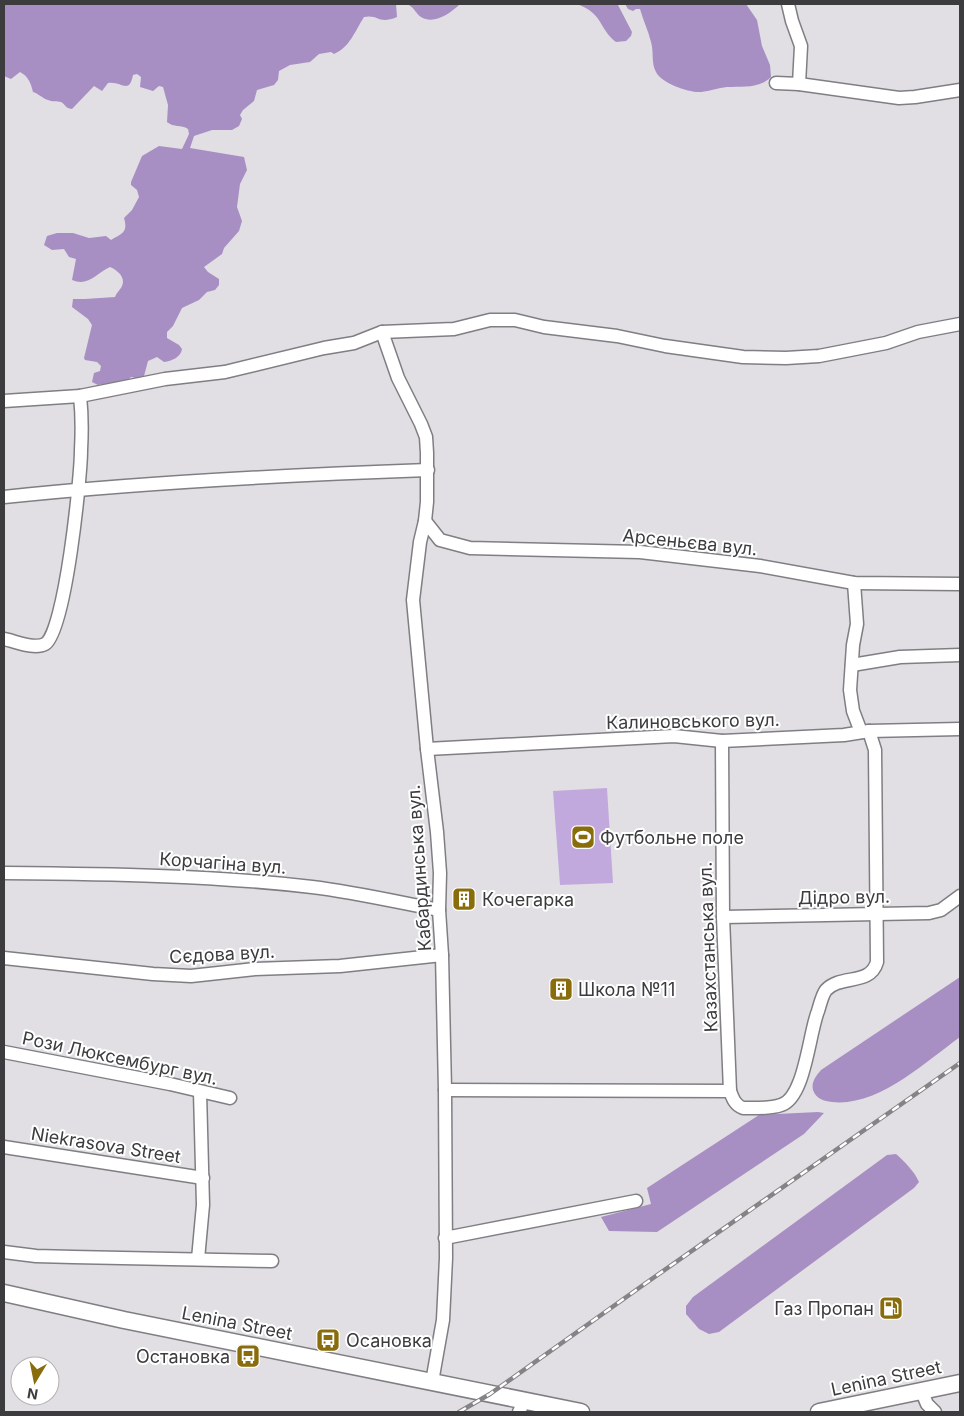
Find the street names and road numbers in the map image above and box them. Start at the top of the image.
street label: Арсеньєва вул. [622,524,758,560]
street label: Калиновського вул. [606,709,780,733]
street label: Кабардинська вул. [403,784,435,952]
street label: Корчагіна вул. [159,848,287,878]
street label: Казахстанська вул. [695,862,721,1032]
street label: Дідро вул. [798,886,890,908]
street label: Сєдова вул. [169,941,275,967]
street label: Рози Люксембург вул. [20,1027,220,1089]
street label: Niekrasova Street [30,1123,182,1167]
street label: Lenina Street [180,1302,294,1344]
street label: Lenina Street [829,1356,943,1400]

